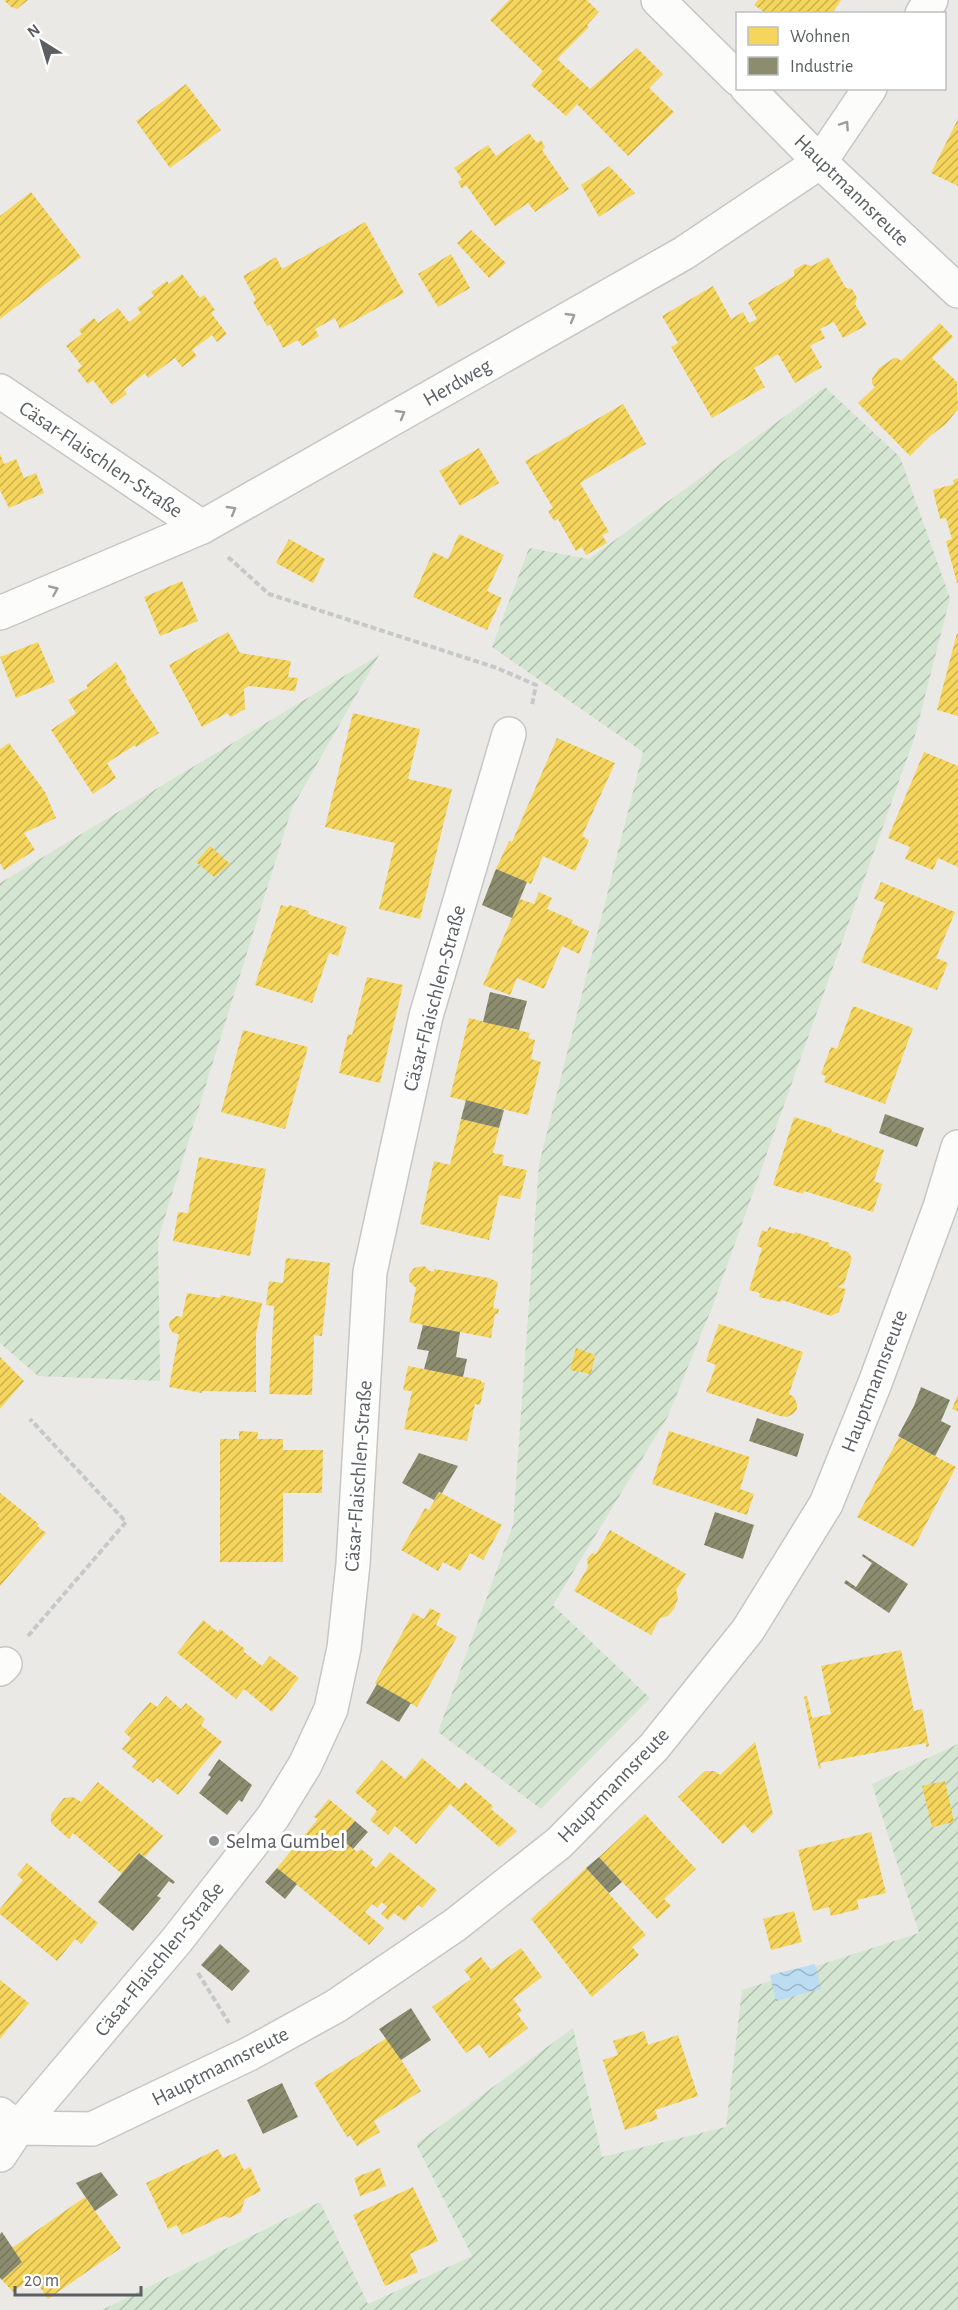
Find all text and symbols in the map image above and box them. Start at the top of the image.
north arrow [12,12,72,72]
legend [736,12,946,90]
text: N [24,21,43,41]
text: Wohnen [790,28,850,46]
text: Industrie [790,58,853,76]
one-way arrow [838,121,849,132]
street label: Hauptmannsreute [790,131,913,250]
one-way arrow [565,313,575,325]
street label: Herdweg [420,354,496,410]
street label: Cäsar-Flaischlen-Straße [15,397,186,522]
one-way arrow [395,409,405,421]
one-way arrow [225,506,236,517]
one-way arrow [47,585,58,597]
street label: Cäsar-Flaischlen-Straße [399,903,469,1094]
street label: Hauptmannsreute [838,1307,911,1455]
street label: Cäsar-Flaischlen-Straße [341,1380,376,1573]
street label: Hauptmannsreute [554,1724,673,1847]
place label: Selma Gumbel [226,1831,345,1852]
marker: Selma Gumbel [207,1834,221,1848]
street label: Cäsar-Flaischlen-Straße [91,1878,228,2041]
street label: Hauptmannsreute [148,2023,292,2110]
scale bar [15,2259,141,2297]
text: 20 m [24,2272,59,2290]

